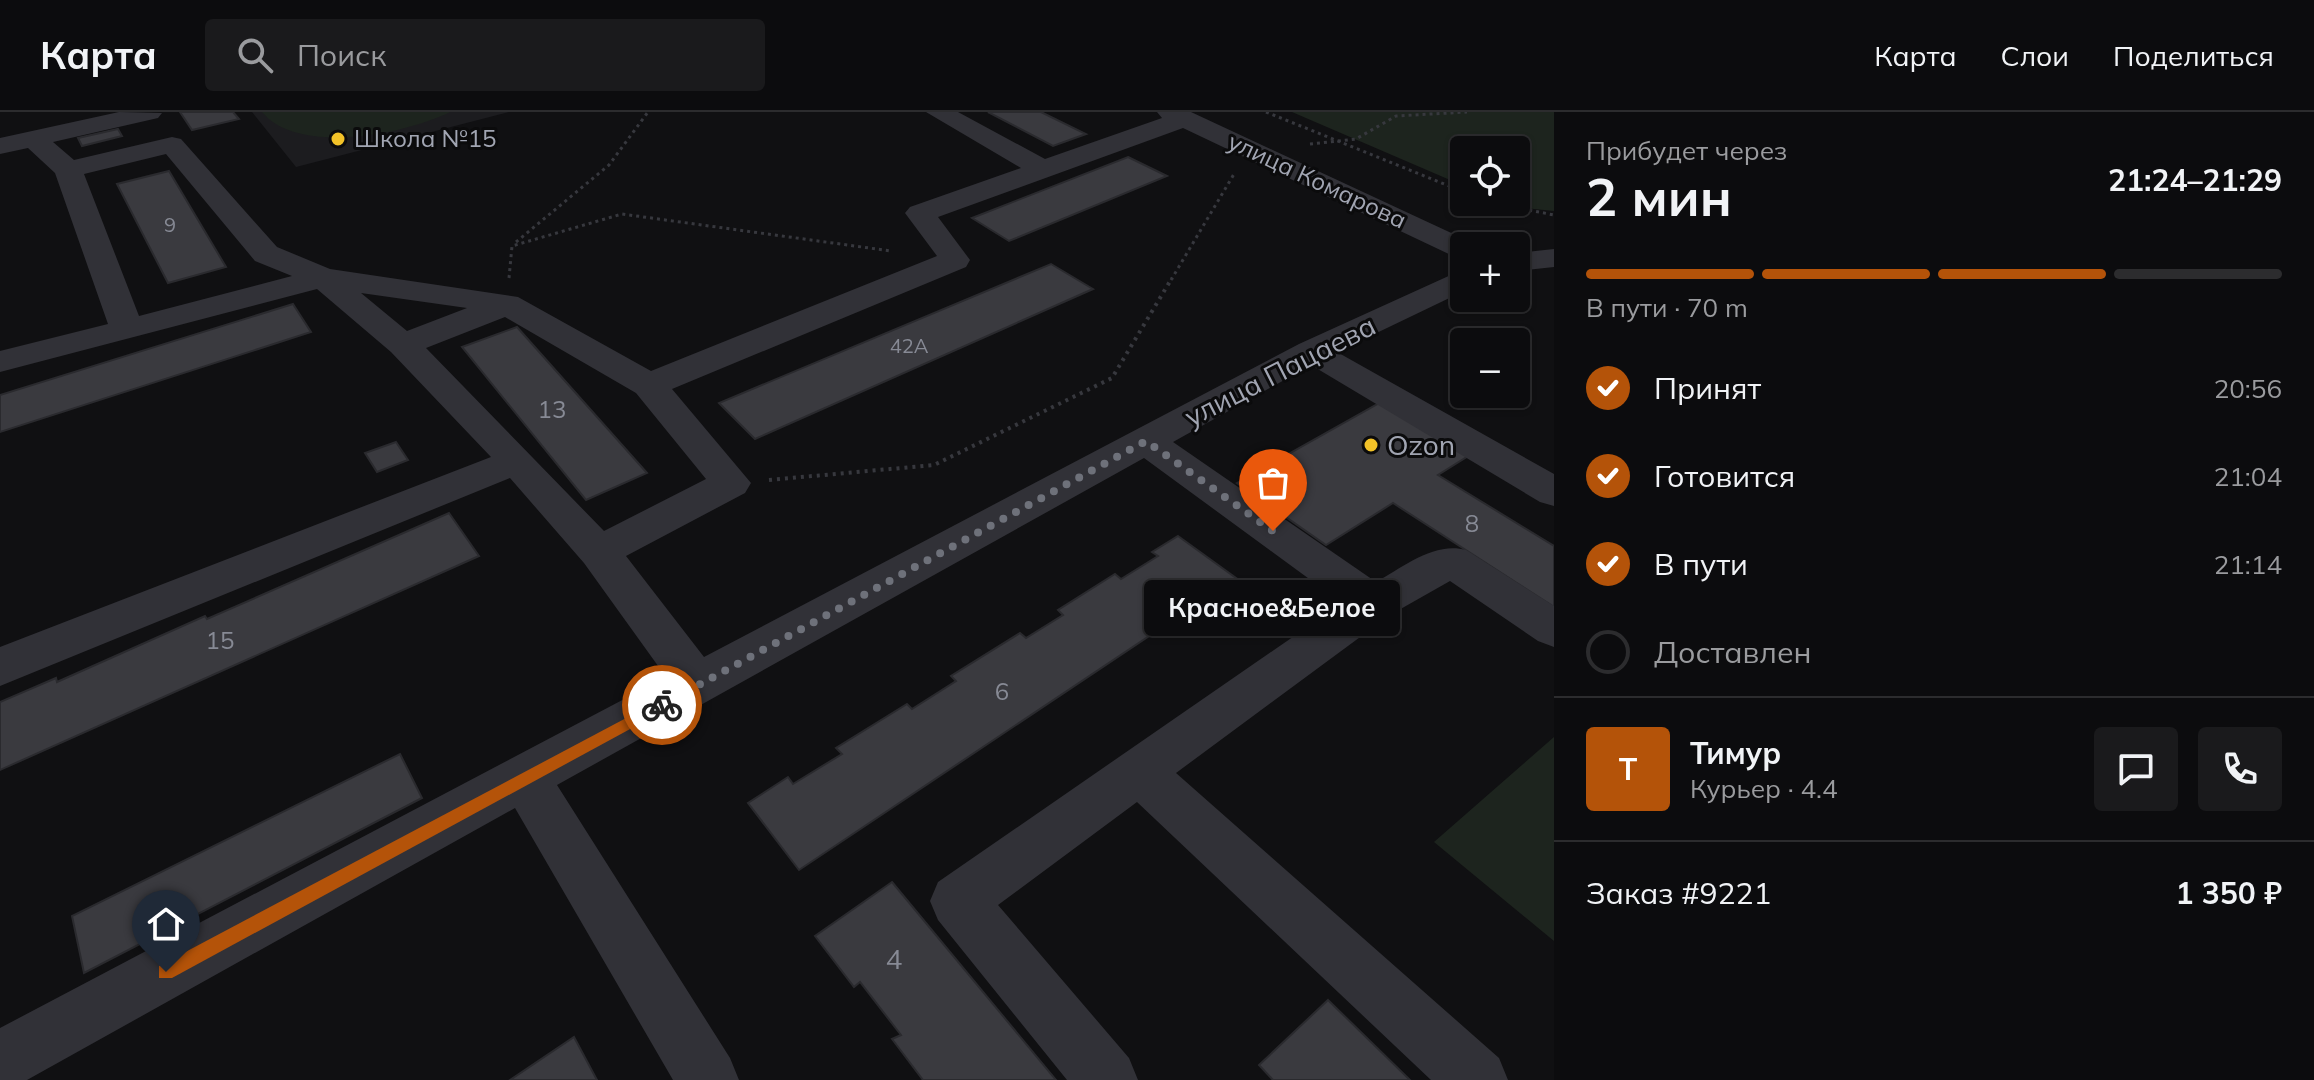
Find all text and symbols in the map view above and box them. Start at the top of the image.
search box [205,19,765,91]
text: Карта [40,31,157,79]
icon: search [233,33,277,77]
text: Поиск [297,36,386,74]
text: Карта [1874,38,1957,73]
text: Слои [2001,38,2069,73]
text: Поделиться [2113,38,2274,73]
place label: Школа №15 [354,123,496,153]
street label: улица Комарова [1224,126,1411,235]
marker: Школа №15 [329,130,347,148]
text: Прибудет через [1586,134,1787,167]
map controls [1450,136,1530,408]
button: locate [1450,136,1530,216]
text: 21:24–21:29 [2108,161,2282,199]
text: 2 мин [1586,164,1732,229]
house number: 9 [164,212,176,237]
button: + [1450,232,1530,312]
text: В пути · 70 m [1586,291,1748,324]
street label: улица Пацаева [1178,307,1381,434]
button: − [1450,328,1530,408]
house number: 42А [890,333,929,358]
icon: check [1586,366,1630,410]
text: Принят [1654,369,1761,407]
text: 20:56 [2214,372,2282,405]
house number: 13 [538,394,566,424]
place label: Ozon [1387,427,1455,462]
marker: Ozon [1362,436,1380,454]
pin [1239,449,1307,531]
icon: check [1586,454,1630,498]
text: Готовится [1654,457,1795,495]
text: 21:04 [2214,460,2282,493]
icon: bag [1251,461,1295,505]
house number: 8 [1465,508,1479,538]
icon: check [1586,542,1630,586]
text: В пути [1654,545,1748,583]
text: 21:14 [2214,548,2282,581]
callout: Красное&Белое [1145,579,1401,635]
text: Красное&Белое [1168,591,1376,624]
house number: 15 [206,625,234,655]
text: Доставлен [1654,633,1812,671]
courier [622,665,702,745]
house number: 6 [995,676,1009,706]
icon: bike [640,683,684,727]
button: chat [2094,727,2178,811]
button: phone [2198,727,2282,811]
text: Тимур [1690,734,1781,772]
text: Т [1619,750,1637,788]
text: Курьер · 4.4 [1690,772,1838,805]
text: Заказ #9221 [1586,874,1771,912]
text: 1 350 ₽ [2176,874,2282,912]
pin [132,890,200,972]
icon: home [144,902,188,946]
house number: 4 [886,941,903,976]

